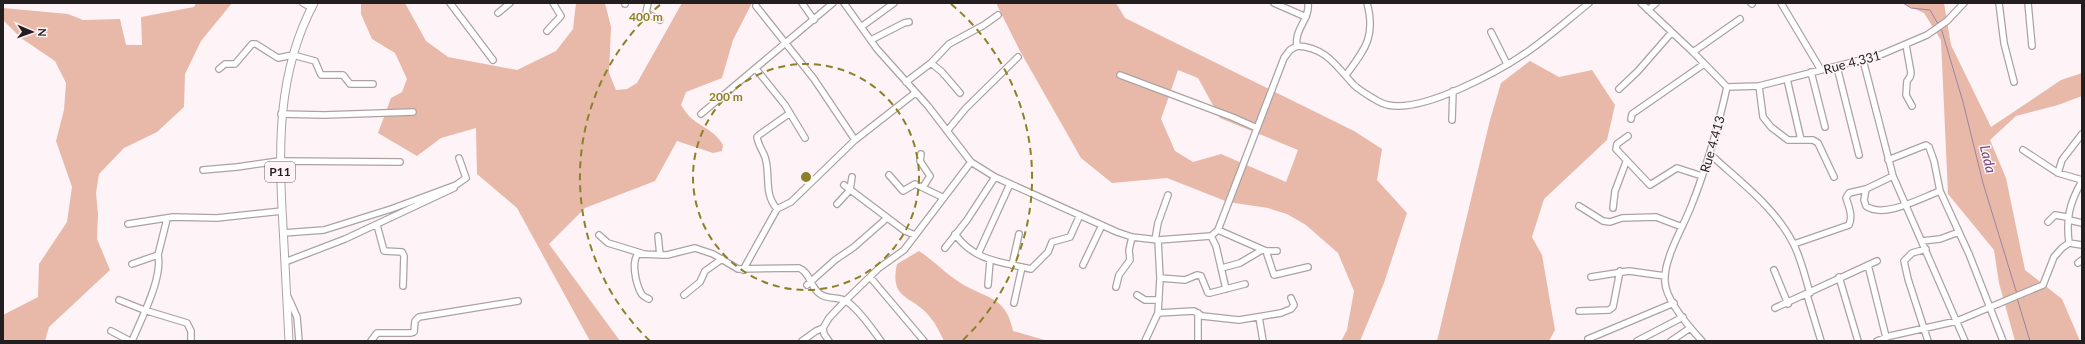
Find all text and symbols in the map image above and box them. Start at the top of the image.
text: 400 m [629,9,663,24]
north arrow [12,12,52,52]
text: N [36,28,49,37]
street label: Rue 4.331 [1822,47,1882,77]
text: 200 m [709,89,743,104]
street label: Rue 4.413 [1696,114,1728,174]
water label: Lada [1977,143,2000,175]
road number: P11 [265,162,295,182]
centre of rings [799,170,813,184]

